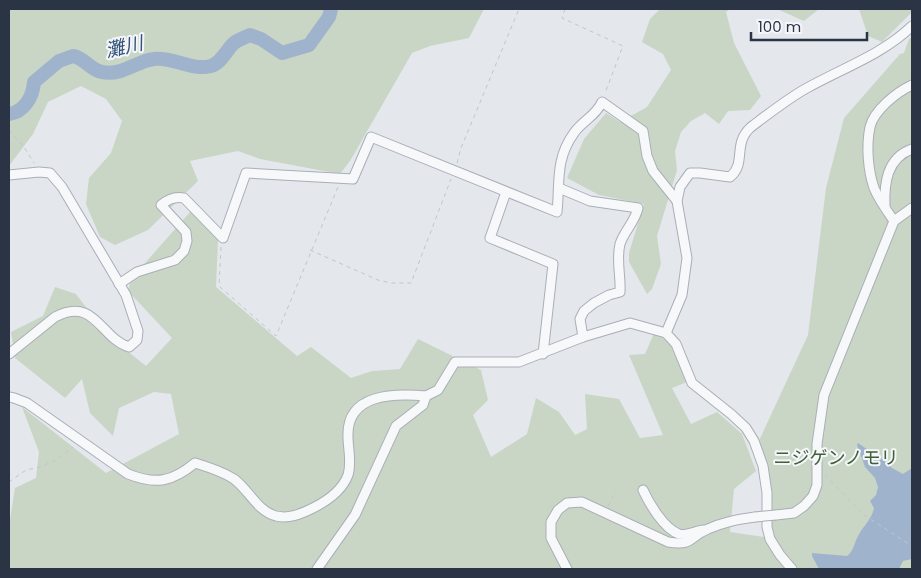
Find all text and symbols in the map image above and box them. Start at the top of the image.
scale bar [751,10,867,42]
text: 100 m [758,16,801,37]
water label: 灘川 [102,29,147,64]
park label: ニジゲンノモリ [773,445,899,470]

